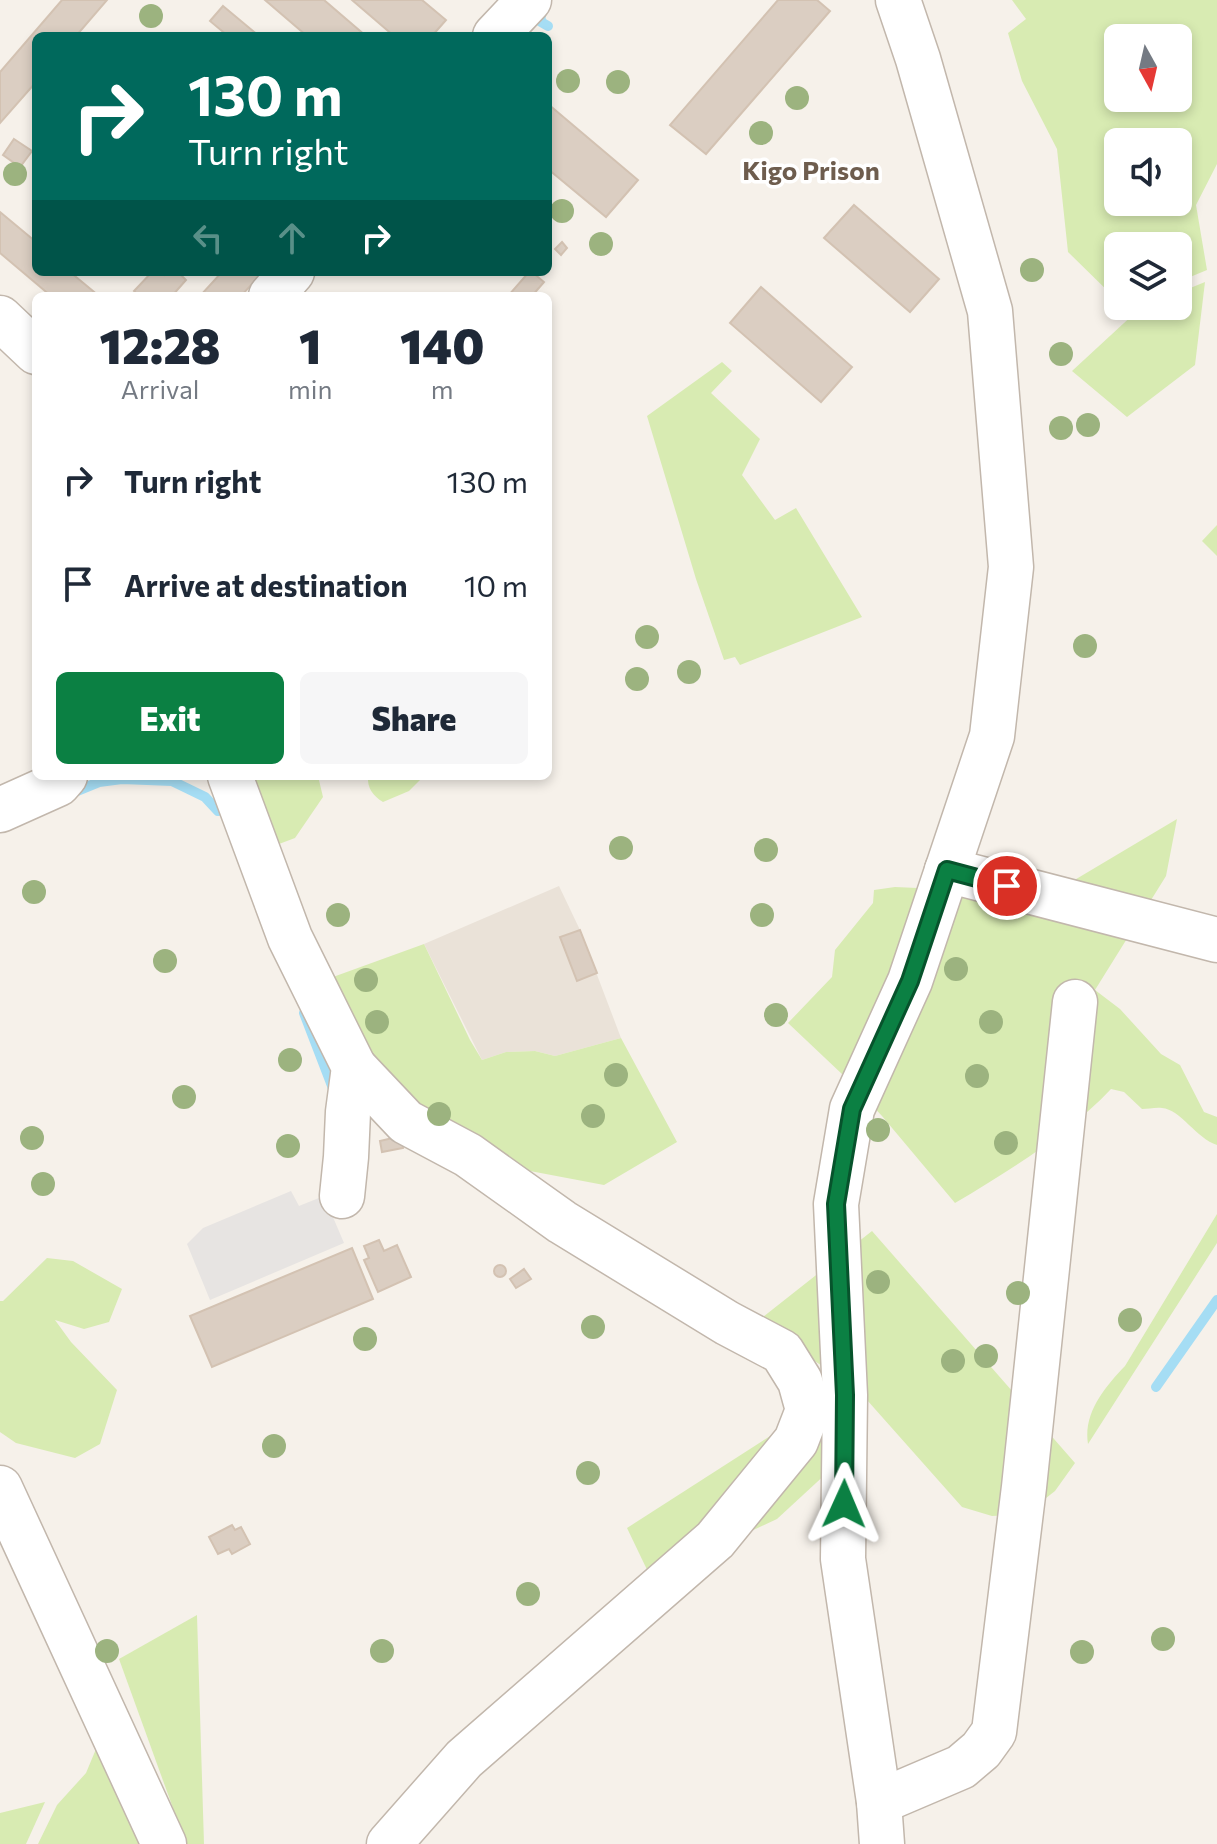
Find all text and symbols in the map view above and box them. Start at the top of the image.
north arrow [1104,24,1192,112]
map controls [1104,24,1192,320]
text: 130 m [188,59,343,128]
icon: right [56,64,160,168]
text: Turn right [188,128,349,172]
button: sound [1104,128,1192,216]
district label: Kigo Prison [742,154,880,185]
icon: left [186,216,230,260]
icon: ahead [270,216,314,260]
icon: right [354,216,398,260]
button: layers [1104,232,1192,320]
text: 12:28 [100,315,220,374]
text: 1 [299,315,321,374]
text: 140 [400,315,484,374]
text: Arrival [121,373,199,404]
text: min [288,373,332,404]
text: m [431,373,454,404]
icon: right [56,458,100,502]
text: Turn right [124,462,261,499]
text: 130 m [447,462,528,499]
icon: arrive [56,562,100,606]
text: Arrive at destination [124,566,408,603]
text: 10 m [464,566,528,603]
button: Exit [56,672,284,764]
button: Share [300,672,528,764]
pin [973,852,1041,920]
icon: arrive [985,864,1029,908]
position arrow [802,1462,886,1546]

